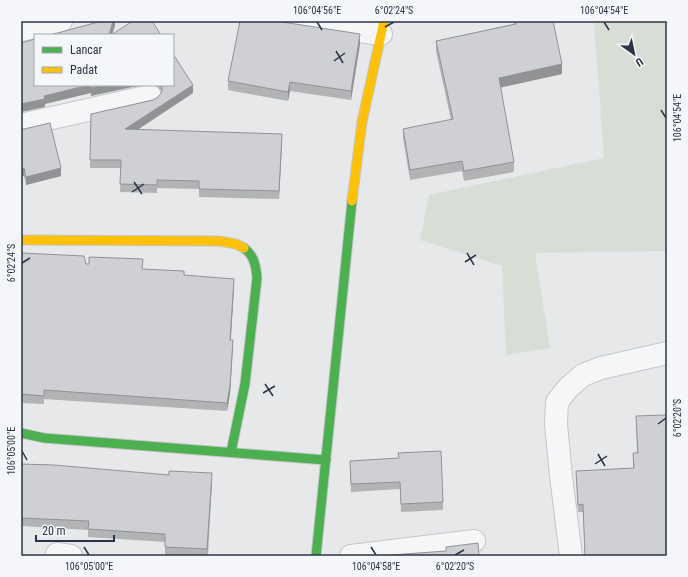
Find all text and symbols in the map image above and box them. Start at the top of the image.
text: 106°04'56"E [293,5,341,16]
text: 6°02'24"S [375,5,413,16]
text: 106°04'54"E [580,5,628,16]
legend [34,34,174,86]
north arrow [614,34,654,74]
text: Lancar [70,43,103,57]
text: U [633,55,645,69]
text: Padat [70,63,98,77]
text: 106°04'54"E [672,94,683,142]
text: 6°02'24"S [6,244,17,282]
text: 6°02'20"S [672,399,683,437]
text: 106°05'00"E [6,427,17,475]
scale bar [36,517,114,543]
text: 20 m [42,524,66,538]
text: 106°05'00"E [65,561,113,572]
text: 106°04'58"E [352,561,400,572]
text: 6°02'20"S [436,561,474,572]

